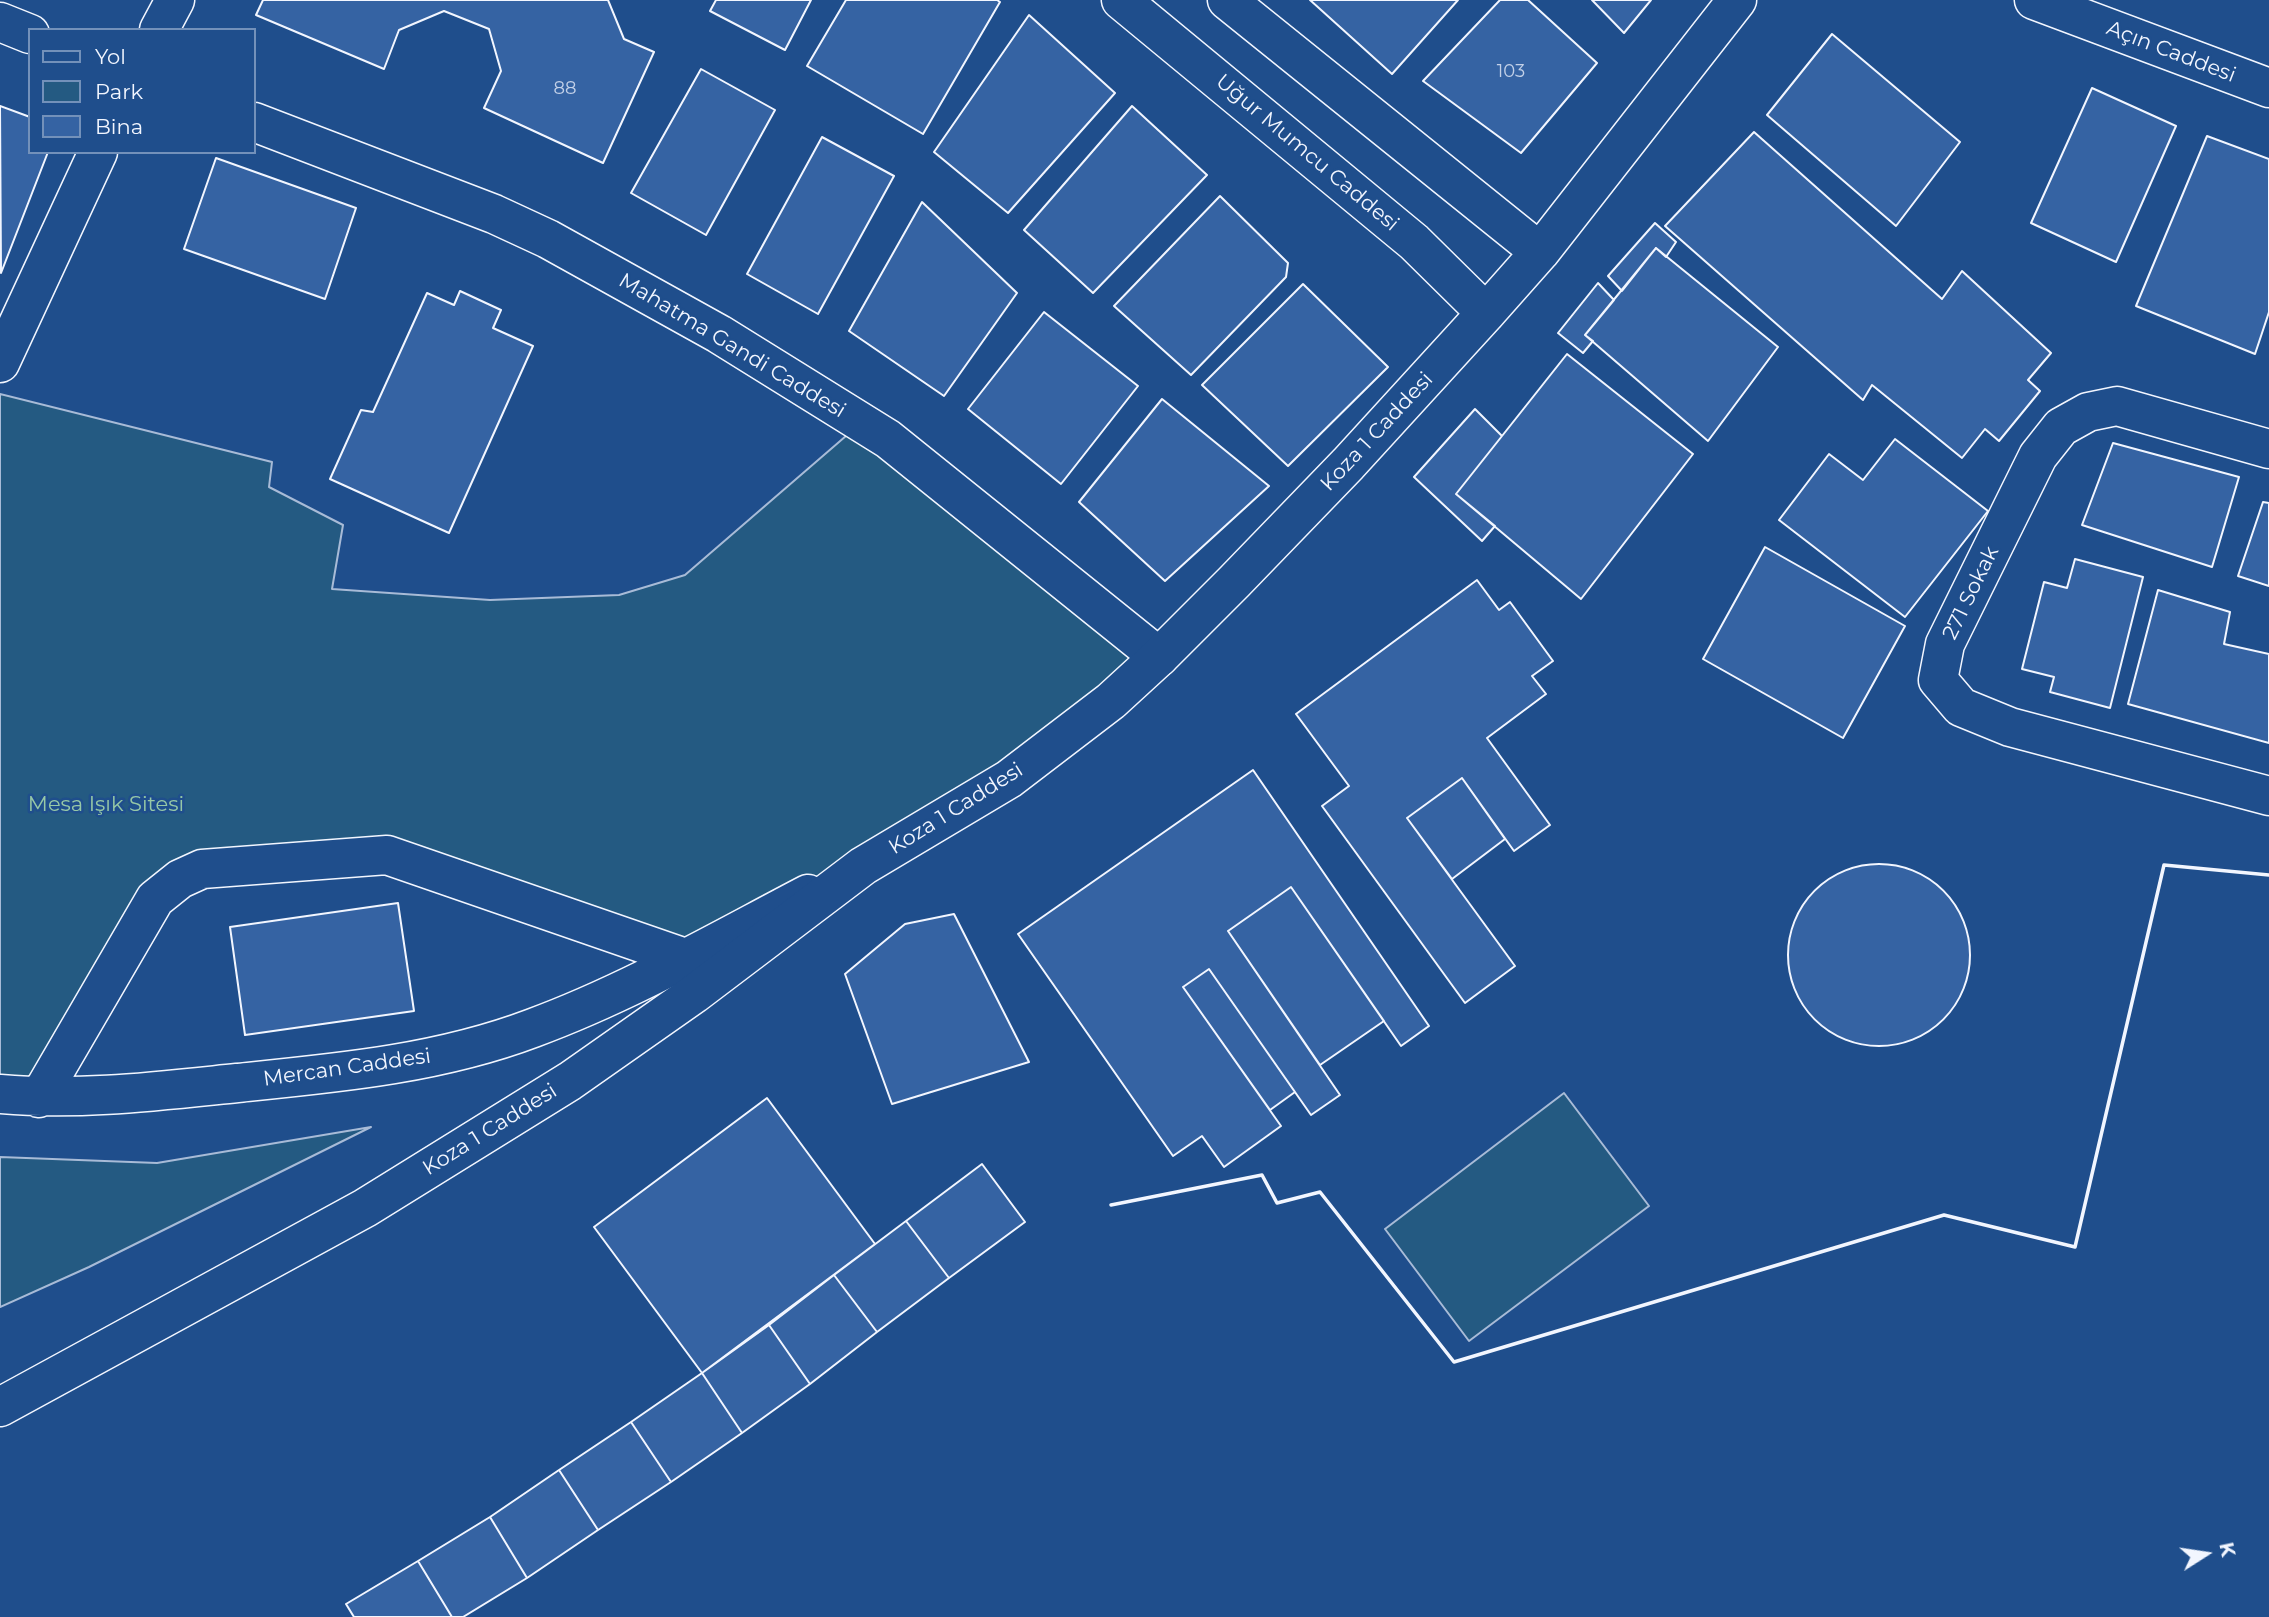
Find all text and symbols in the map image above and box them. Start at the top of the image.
street label: Açın Caddesi [2103,16,2239,88]
legend [28,28,256,154]
text: Yol [95,44,126,69]
house number: 103 [1497,61,1525,83]
street label: Uğur Mumcu Caddesi [1210,69,1404,237]
house number: 88 [554,78,576,100]
text: Park [95,79,143,104]
text: Bina [95,114,143,139]
street label: Mahatma Gandi Caddesi [614,268,850,424]
street label: Koza 1 Caddesi [1316,367,1438,497]
street label: 271 Sokak [1938,542,2004,644]
street label: Koza 1 Caddesi [884,758,1028,860]
park label: Mesa Işık Sitesi [28,792,184,818]
street label: Mercan Caddesi [262,1044,432,1092]
street label: Koza 1 Caddesi [418,1079,562,1181]
north arrow [2171,1519,2241,1589]
text: K [2214,1540,2240,1559]

